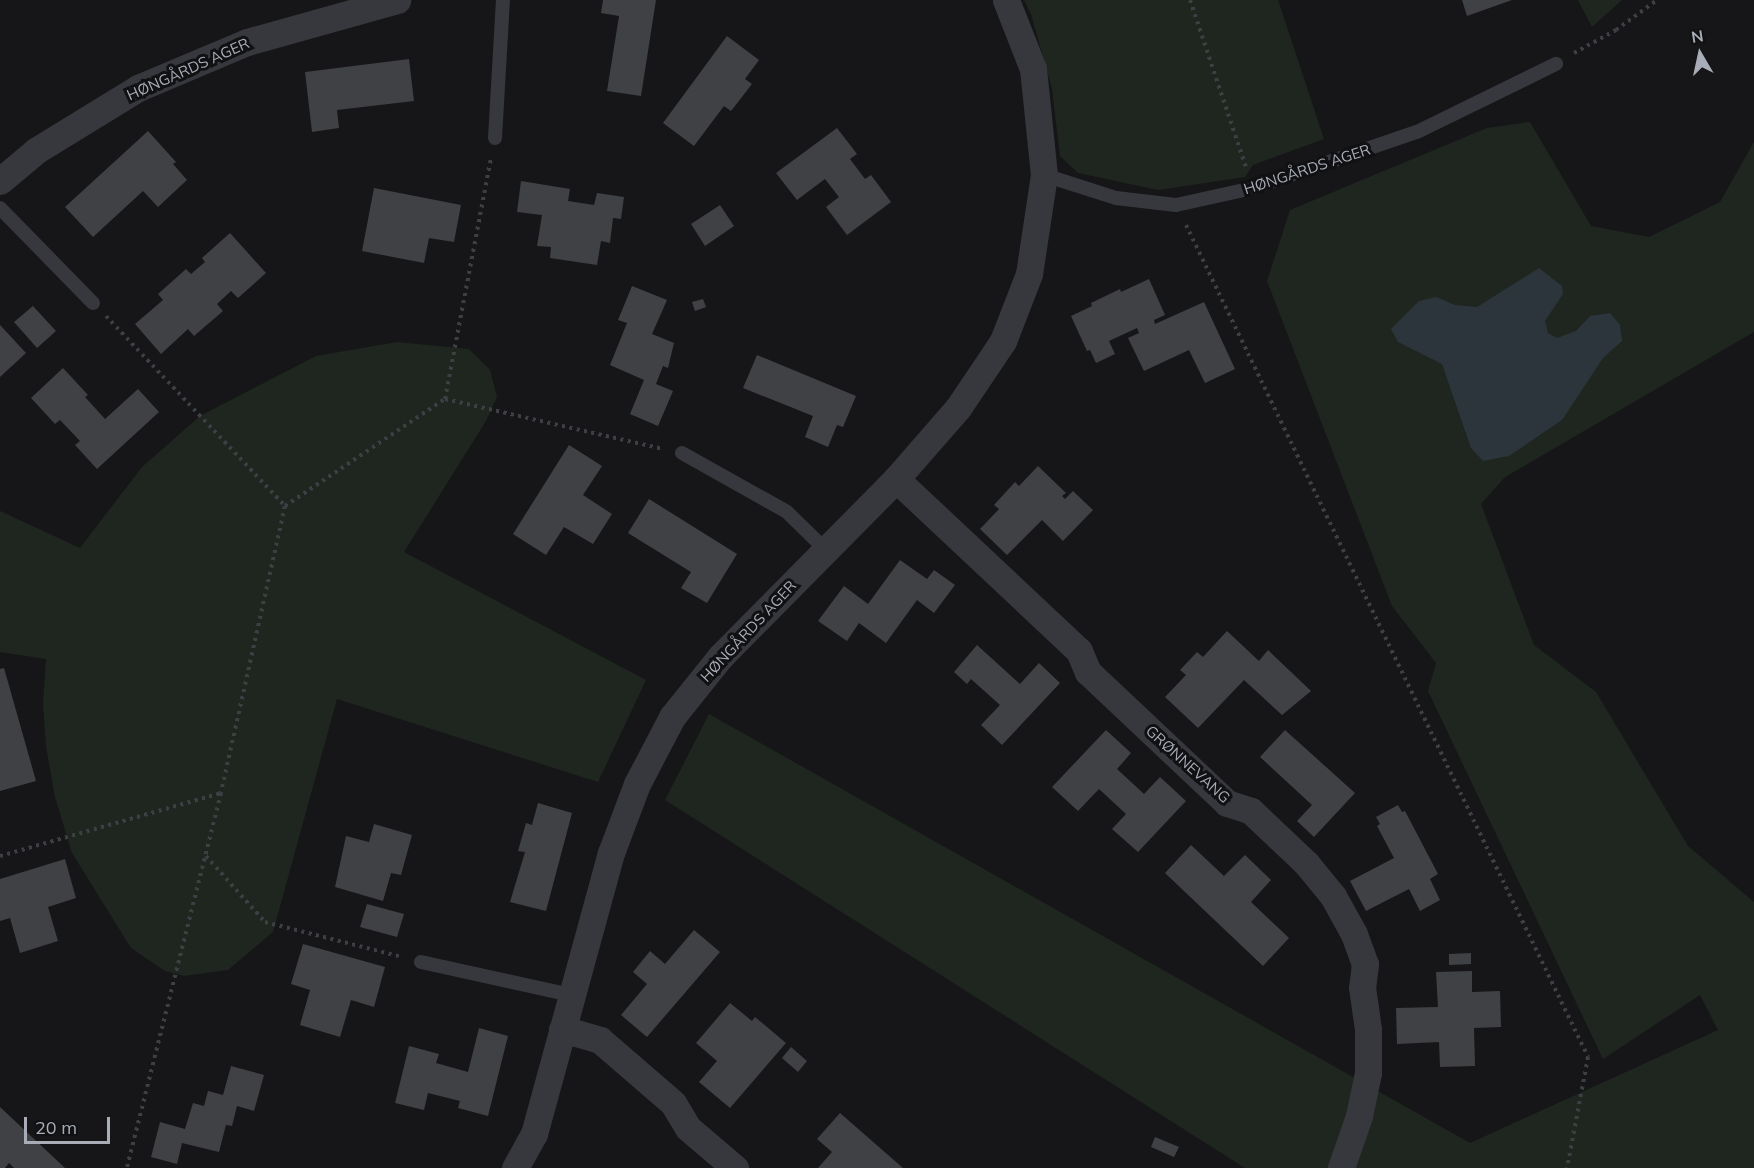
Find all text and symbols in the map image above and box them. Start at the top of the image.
north arrow [1670,24,1730,84]
text: N [1690,25,1705,47]
street label: HØNGÅRDS AGER [124,34,252,104]
street label: HØNGÅRDS AGER [1241,140,1373,198]
street label: HØNGÅRDS AGER [696,577,800,685]
street label: GRØNNEVANG [1142,722,1234,806]
scale bar [27,1105,112,1143]
text: 20 m [35,1116,77,1139]

